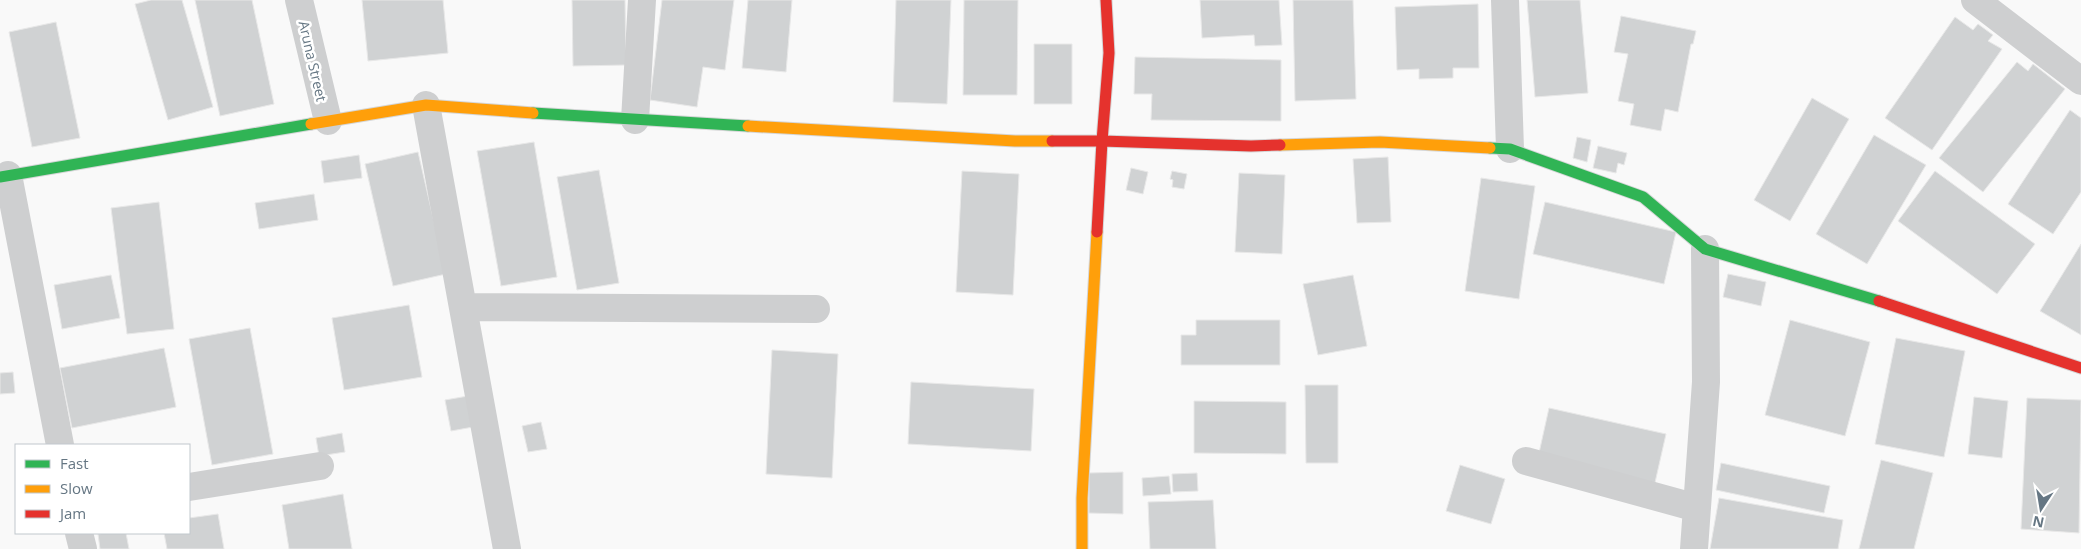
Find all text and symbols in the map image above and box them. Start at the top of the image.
street label: Aruna Street [294,19,332,103]
legend [15,444,190,534]
text: Fast [60,453,89,473]
text: Slow [60,478,93,498]
north arrow [2016,484,2066,534]
text: Jam [58,503,86,523]
text: N [2031,512,2046,533]

